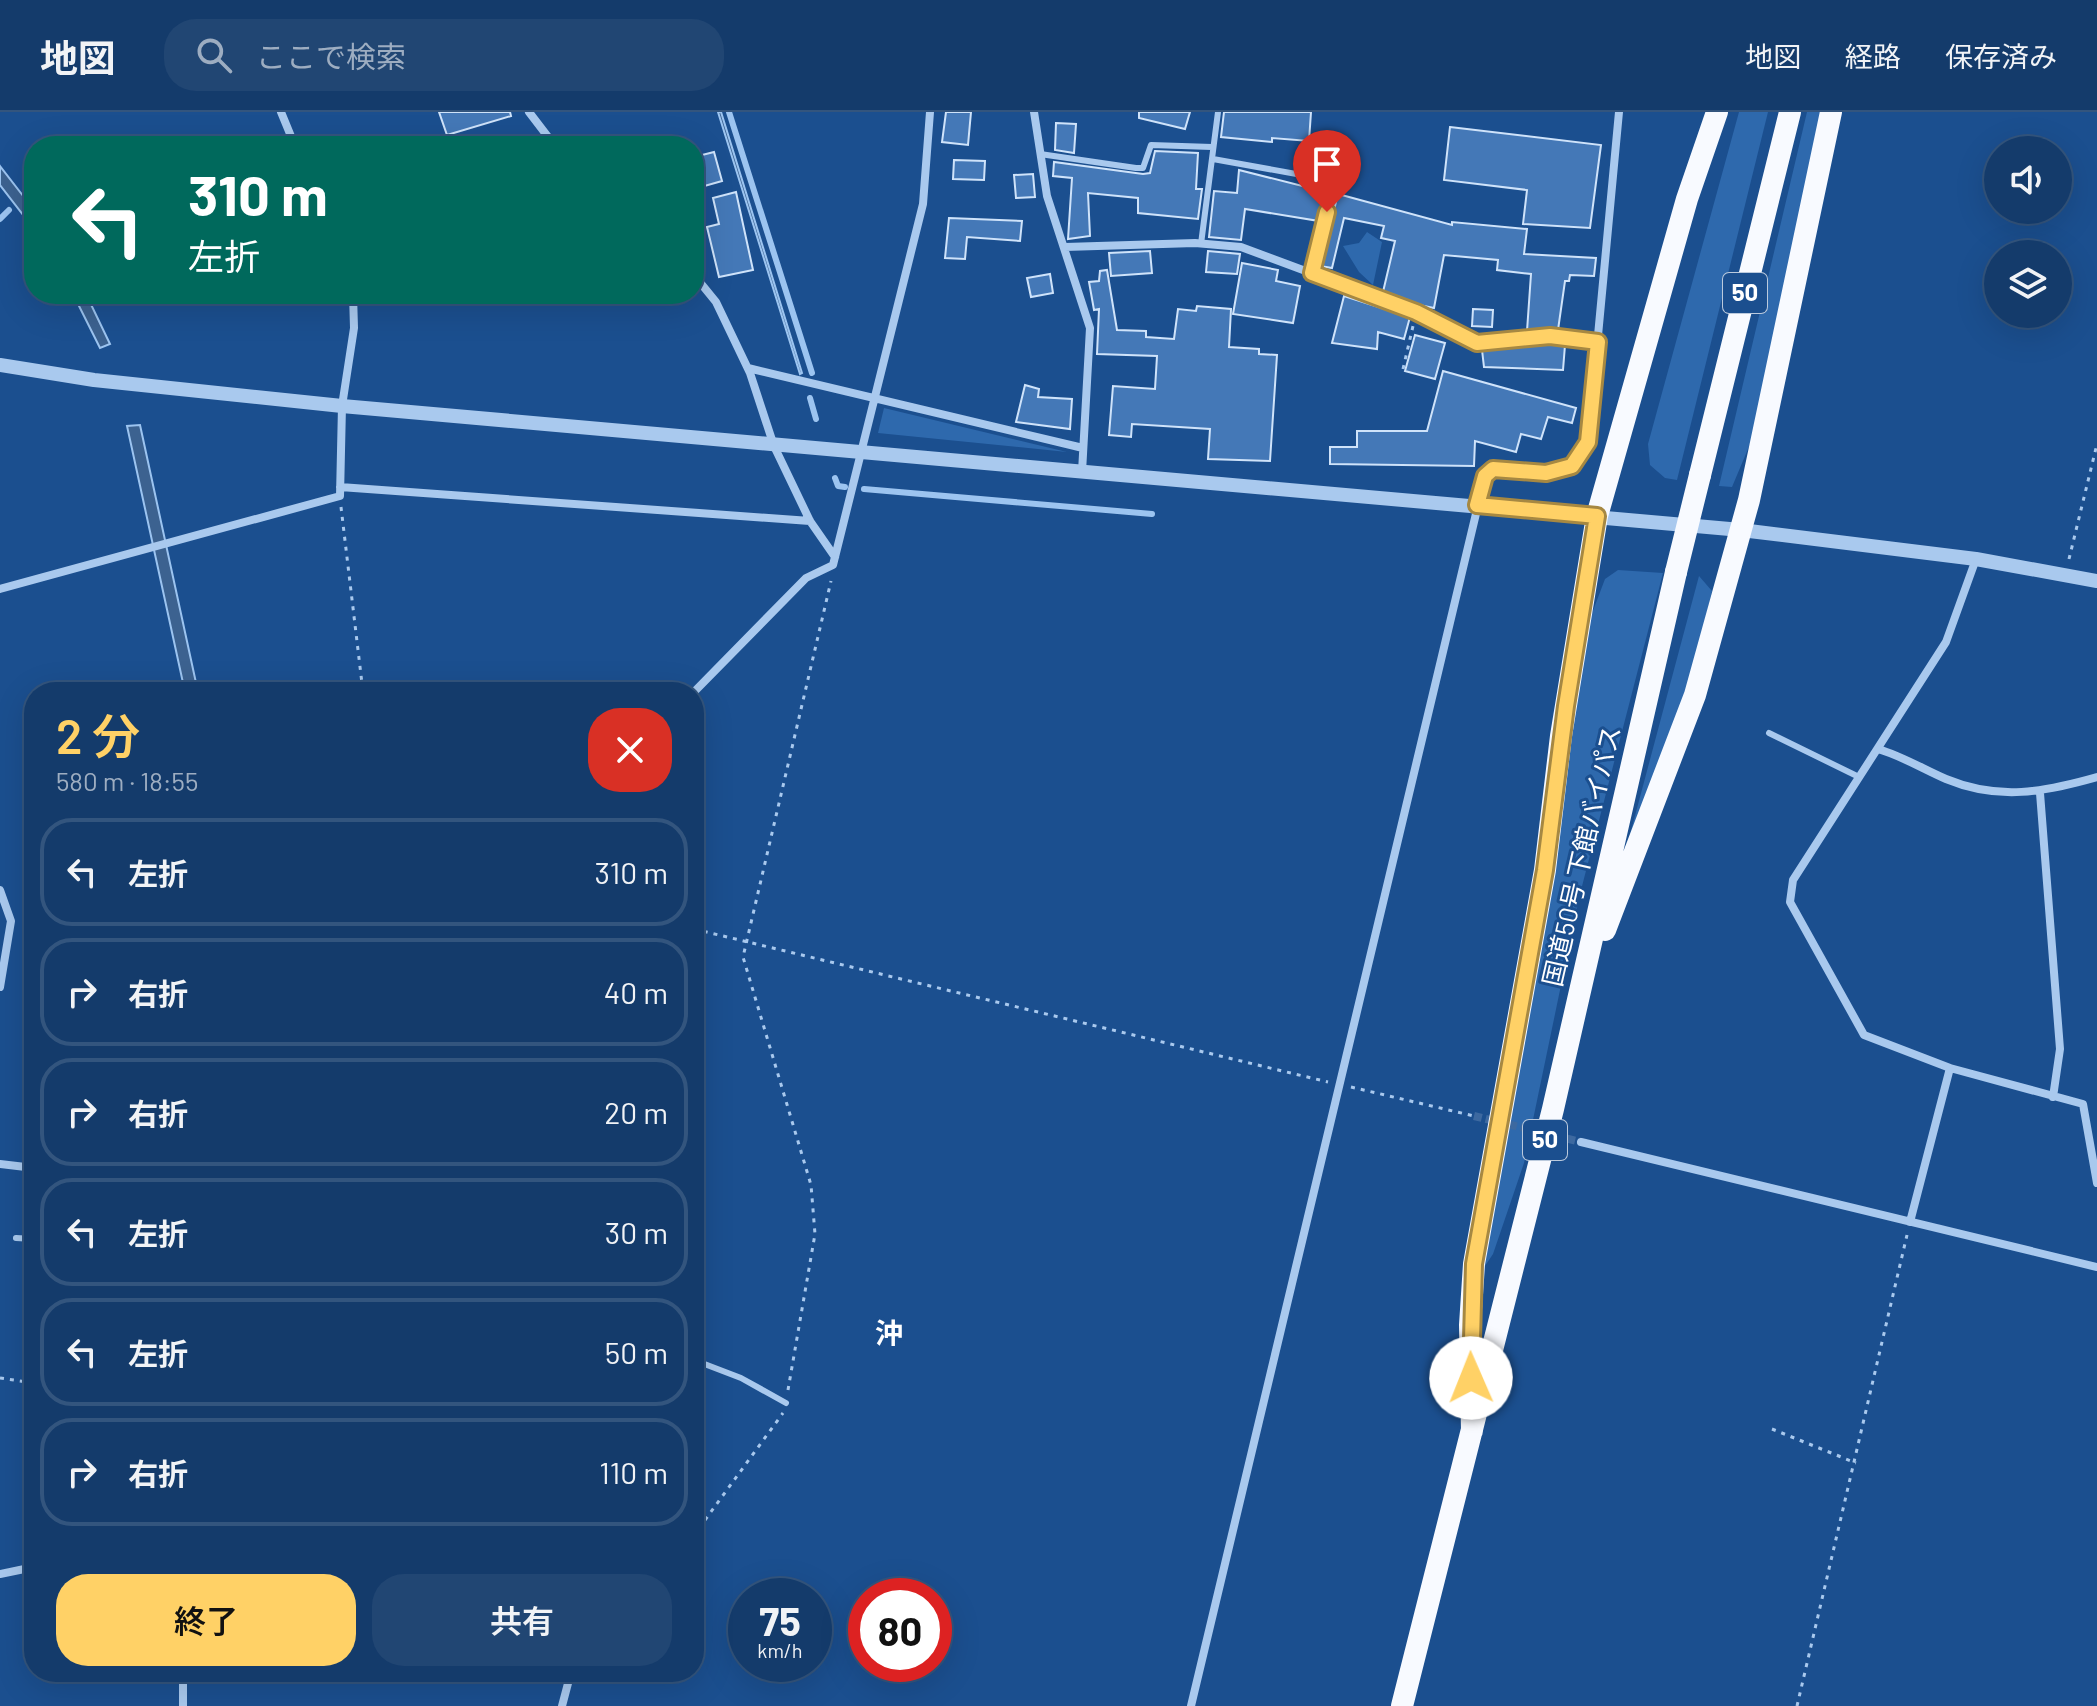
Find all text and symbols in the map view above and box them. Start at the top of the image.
search box [164,19,724,91]
icon: search [192,33,236,77]
text: 地図 [40,34,116,80]
text: ここで検索 [256,38,406,74]
text: 地図 [1745,39,1801,73]
text: 経路 [1845,39,1901,73]
text: 保存済み [1945,39,2057,73]
pin [1293,130,1361,212]
map controls [1984,136,2072,328]
button: sound [1984,136,2072,224]
icon: arrive [1305,142,1349,186]
text: 310 m [188,160,328,227]
icon: left [56,168,160,272]
text: 左折 [188,234,260,277]
button: layers [1984,240,2072,328]
road number: 50 [1723,273,1767,313]
text: 2 分 [56,706,140,764]
button: close [588,708,672,792]
street label: 国道50号 下館バイパス [1535,722,1626,989]
text: 580 m · 18:55 [56,765,198,796]
icon: left [60,850,104,894]
text: 310 m [595,854,668,890]
text: 左折 [128,855,188,891]
icon: right [60,970,104,1014]
text: 40 m [604,974,668,1010]
text: 右折 [128,975,188,1011]
icon: right [60,1090,104,1134]
text: 20 m [604,1094,668,1130]
text: 右折 [128,1095,188,1131]
road number: 50 [1523,1120,1567,1160]
icon: left [60,1210,104,1254]
text: 30 m [605,1214,668,1250]
text: 左折 [128,1215,188,1251]
district label: 沖 [875,1315,903,1349]
icon: left [60,1330,104,1374]
text: 50 m [605,1334,668,1370]
text: 左折 [128,1335,188,1371]
position arrow [1429,1336,1513,1420]
icon: right [60,1450,104,1494]
text: 110 m [599,1454,668,1490]
text: 右折 [128,1455,188,1491]
button: 終了 [56,1574,356,1666]
button: 共有 [372,1574,672,1666]
speed limit sign: 80 [848,1578,952,1682]
text: 75 [759,1596,801,1644]
text: km/h [757,1638,803,1662]

